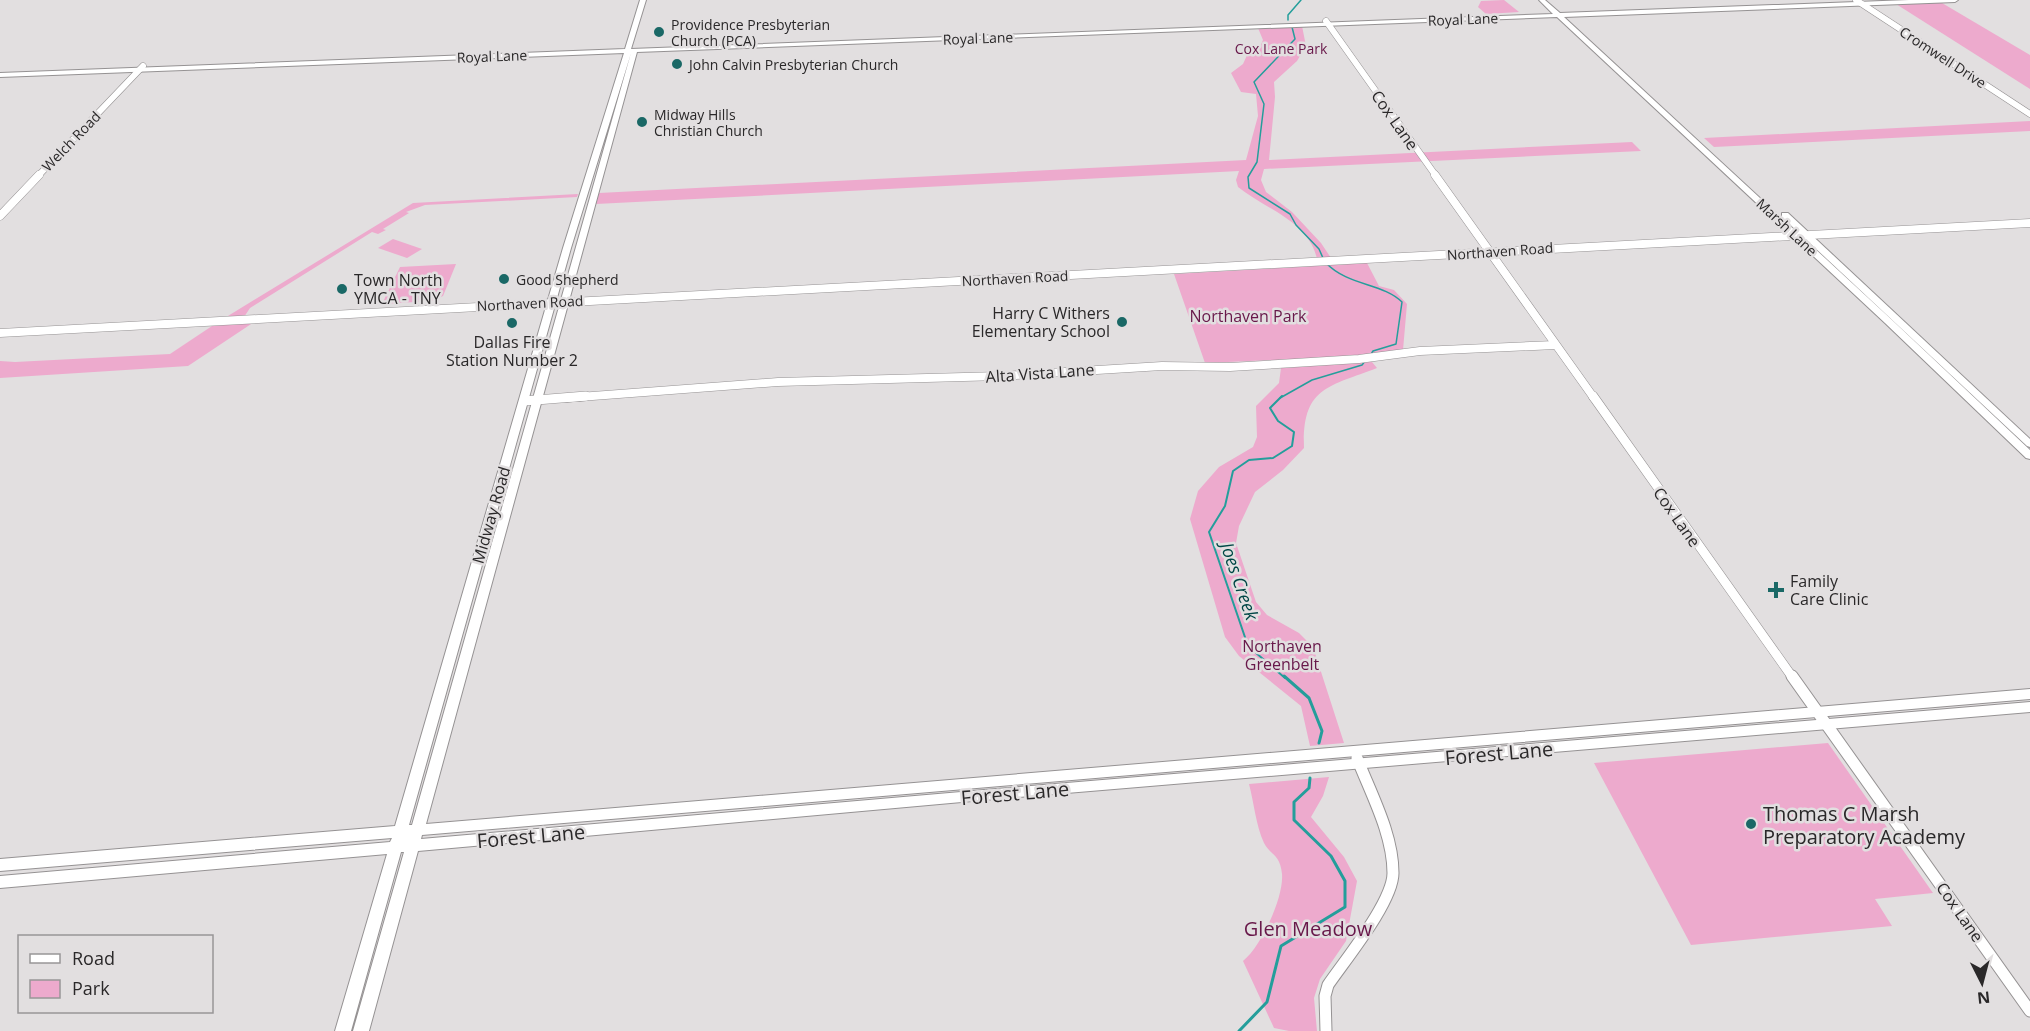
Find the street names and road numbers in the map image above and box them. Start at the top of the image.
street label: Royal Lane [1427,8,1499,30]
street label: Cromwell Drive [1896,22,1990,92]
street label: Royal Lane [942,27,1014,49]
street label: Royal Lane [456,45,528,67]
street label: Cox Lane [1366,86,1424,154]
street label: Welch Road [38,107,104,175]
street label: Marsh Lane [1753,194,1822,260]
street label: Northaven Road [1446,238,1554,264]
street label: Northaven Road [961,266,1069,290]
street label: Northaven Road [476,291,584,315]
street label: Alta Vista Lane [985,358,1095,388]
street label: Midway Road [467,464,515,566]
street label: Cox Lane [1648,483,1706,551]
street label: Forest Lane [1444,735,1554,771]
street label: Forest Lane [960,775,1070,811]
street label: Forest Lane [476,818,586,854]
street label: Cox Lane [1931,878,1989,946]

